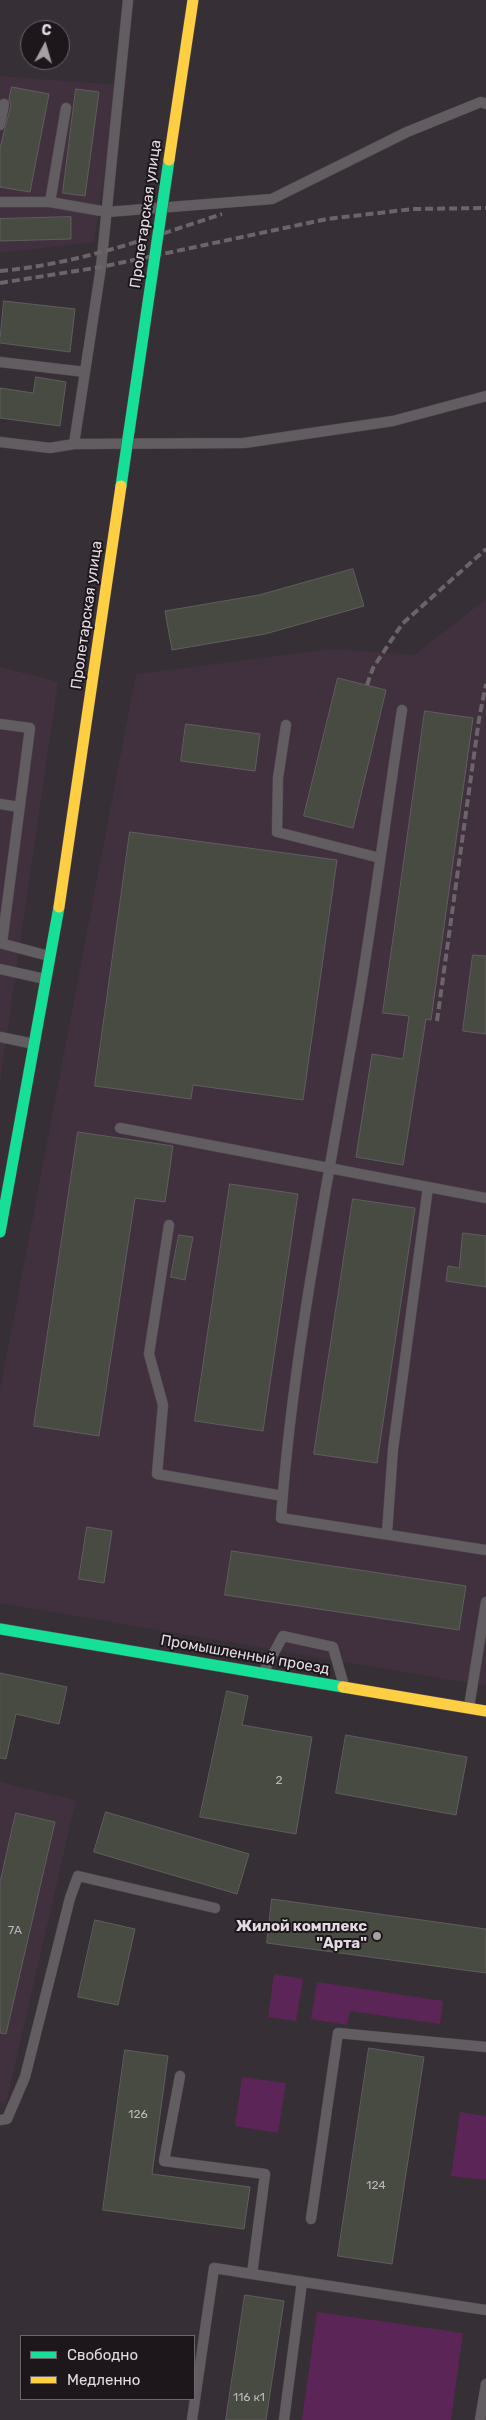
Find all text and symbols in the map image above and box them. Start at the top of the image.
north arrow [20,20,70,70]
text: С [41,22,52,40]
street label: Пролетарская улица [127,139,165,289]
street label: Пролетарская улица [68,540,106,690]
street label: Промышленный проезд [159,1631,331,1679]
house number: 2 [275,1774,283,1788]
place label: Жилой комплекс "Арта" [236,1918,367,1953]
house number: 7А [8,1924,22,1938]
marker: Жилой комплекс "Арта" [371,1930,383,1942]
house number: 126 [128,2108,148,2122]
house number: 124 [366,2179,386,2193]
legend [20,2335,195,2400]
text: Свободно [67,2346,138,2364]
text: Медленно [67,2371,140,2389]
house number: 116 к1 [233,2391,265,2405]

